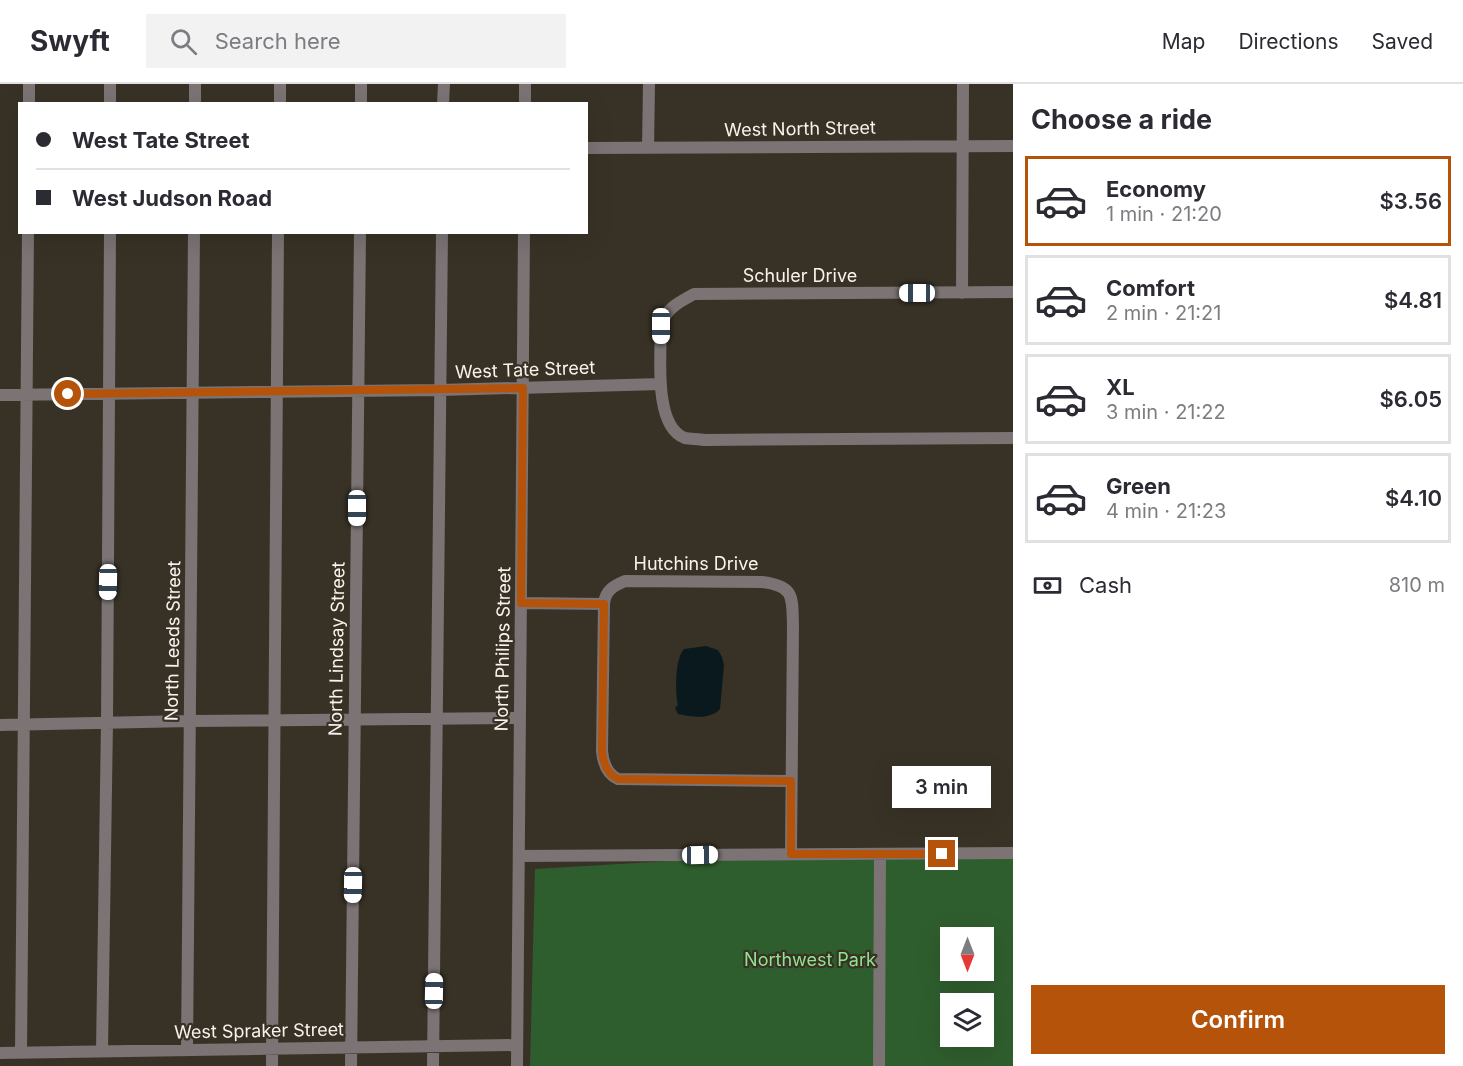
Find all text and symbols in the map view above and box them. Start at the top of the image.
search box [146,14,566,68]
text: Swyft [30,24,110,58]
icon: search [167,25,200,58]
text: Search here [215,28,340,54]
text: Map [1162,29,1205,54]
text: Directions [1238,29,1339,54]
text: Saved [1372,29,1433,54]
text: Choose a ride [1031,103,1212,136]
street label: West North Street [724,117,876,140]
text: West Tate Street [72,127,250,153]
icon: car [1034,174,1088,228]
text: Economy [1106,176,1206,202]
text: West Judson Road [72,185,272,211]
text: $3.56 [1379,188,1442,214]
text: 1 min · 21:20 [1106,202,1222,226]
street label: Schuler Drive [743,265,857,286]
icon: car [1034,273,1088,327]
text: Comfort [1106,275,1195,301]
car [899,284,935,302]
text: $4.81 [1384,287,1442,313]
text: 2 min · 21:21 [1106,301,1221,325]
car [652,308,670,344]
street label: West Tate Street [455,357,596,382]
icon: car [1034,372,1088,426]
text: XL [1106,374,1135,400]
route start [54,380,81,407]
text: $6.05 [1380,386,1442,412]
text: 3 min · 21:22 [1106,400,1226,424]
icon: car [1034,471,1088,525]
text: Green [1106,473,1171,499]
text: $4.10 [1385,485,1442,511]
car [348,490,366,526]
text: 4 min · 21:23 [1106,499,1226,523]
street label: Hutchins Drive [634,553,758,574]
street label: North Leeds Street [161,560,184,721]
street label: North Lindsay Street [324,561,349,736]
car [99,564,117,600]
street label: North Philips Street [491,566,514,731]
icon: cash [1031,569,1064,602]
text: Cash [1079,572,1132,598]
text: 810 m [1389,573,1445,597]
callout: 3 min [892,767,992,809]
text: 3 min [915,775,968,799]
route end [928,840,955,867]
car [682,846,718,864]
car [344,867,362,903]
north arrow [940,927,994,981]
map controls [940,927,994,1047]
park label: Northwest Park [744,949,876,970]
car [425,973,443,1009]
button: Confirm [1031,985,1445,1054]
button: layers [940,993,994,1047]
street label: West Spraker Street [174,1019,344,1042]

